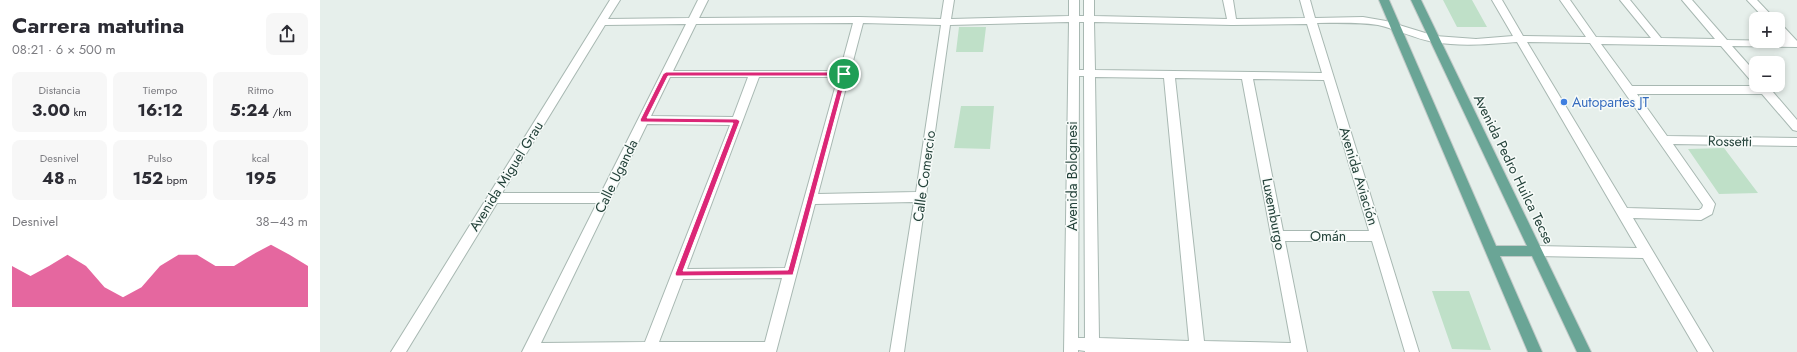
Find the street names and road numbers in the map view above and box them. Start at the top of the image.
street label: Avenida Pedro Huilca Tecse [1469,91,1559,247]
street label: Avenida Miguel Grau [464,117,548,235]
street label: Avenida Bolognesi [1062,121,1082,231]
street label: Avenida Aviación [1335,124,1383,228]
street label: Calle Comercio [908,129,940,223]
street label: Rossetti [1708,131,1752,151]
street label: Calle Uganda [590,136,642,216]
street label: Luxemburgo [1257,176,1291,252]
street label: Omán [1310,226,1346,246]

